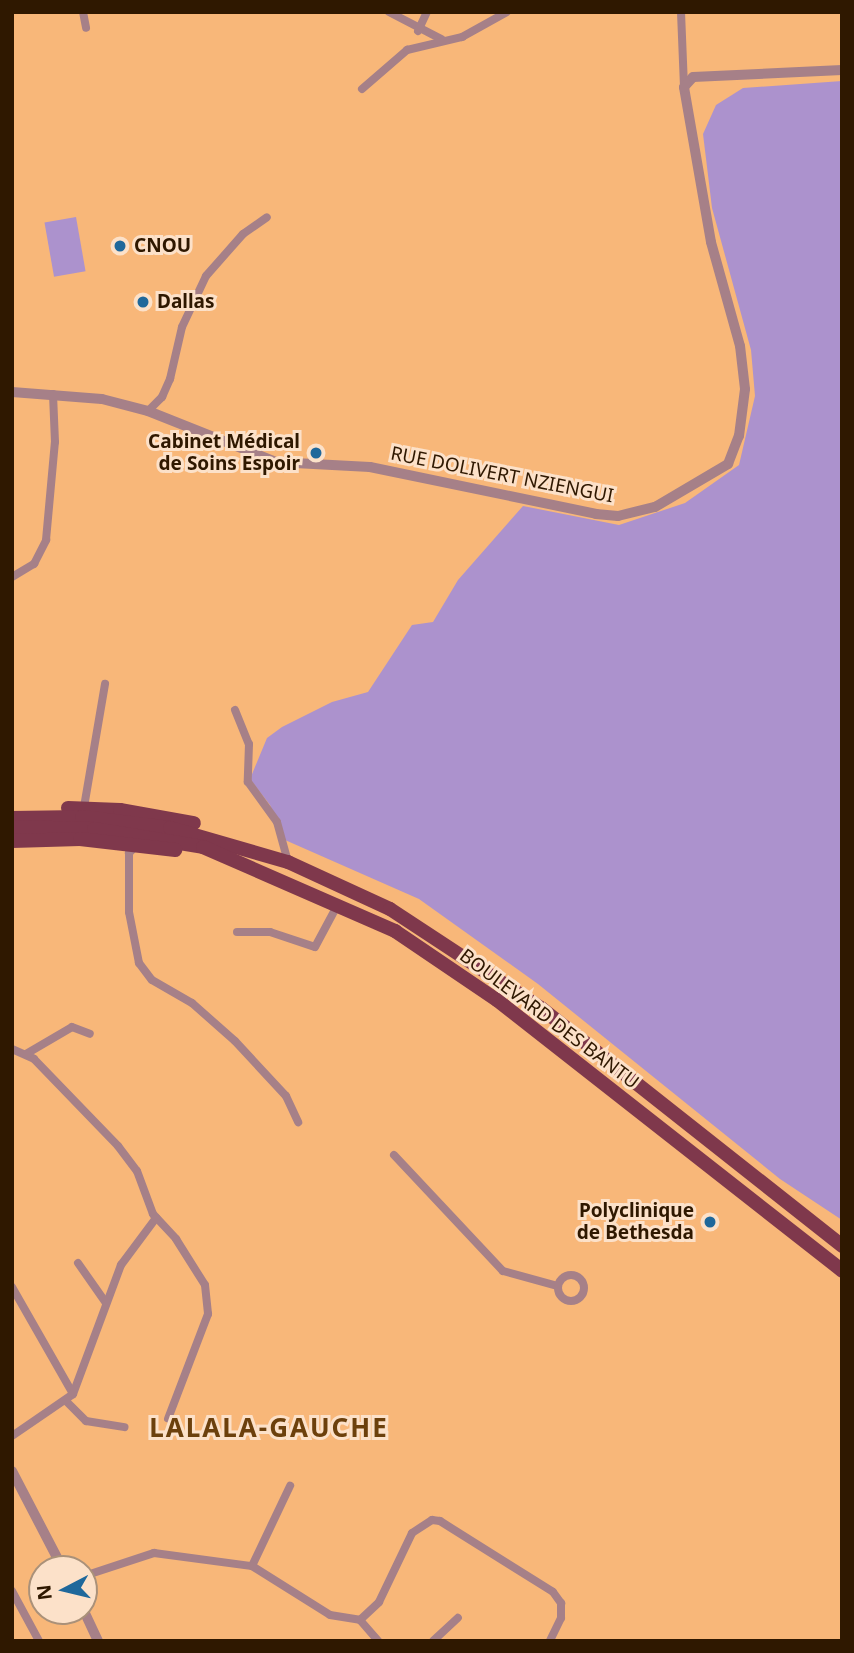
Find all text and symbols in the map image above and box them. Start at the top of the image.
place label: CNOU [134,235,191,257]
marker: CNOU [112,238,128,254]
place label: Dallas [157,291,215,313]
marker: Dallas [135,294,151,310]
place label: Cabinet Médical de Soins Espoir [148,431,300,475]
street label: RUE DOLIVERT NZIENGUI [389,442,615,508]
marker: Cabinet Médical de Soins Espoir [306,443,326,463]
street label: BOULEVARD DES BANTU [455,944,643,1094]
place label: Polyclinique de Bethesda [577,1200,694,1244]
marker: Polyclinique de Bethesda [700,1212,720,1232]
district label: LALALA-GAUCHE [151,1412,387,1444]
north arrow [28,1555,98,1625]
text: N [30,1583,58,1602]

